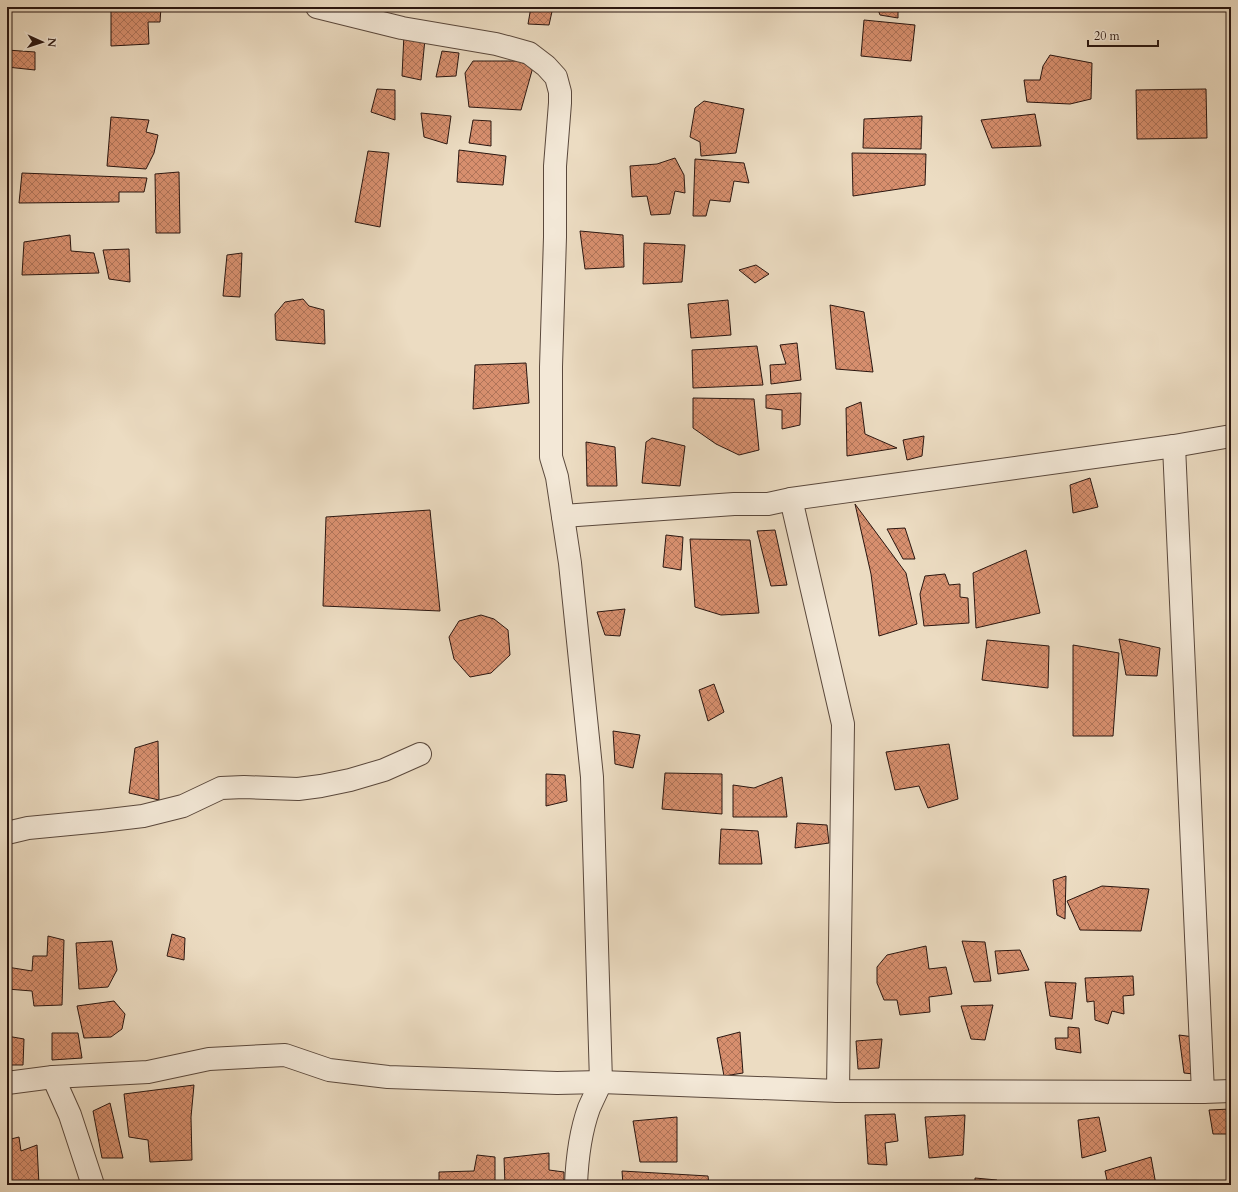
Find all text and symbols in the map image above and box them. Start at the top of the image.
north arrow [22,22,62,62]
scale bar [1088,22,1158,48]
text: 20 m [1094,28,1121,44]
text: N [44,37,59,48]

